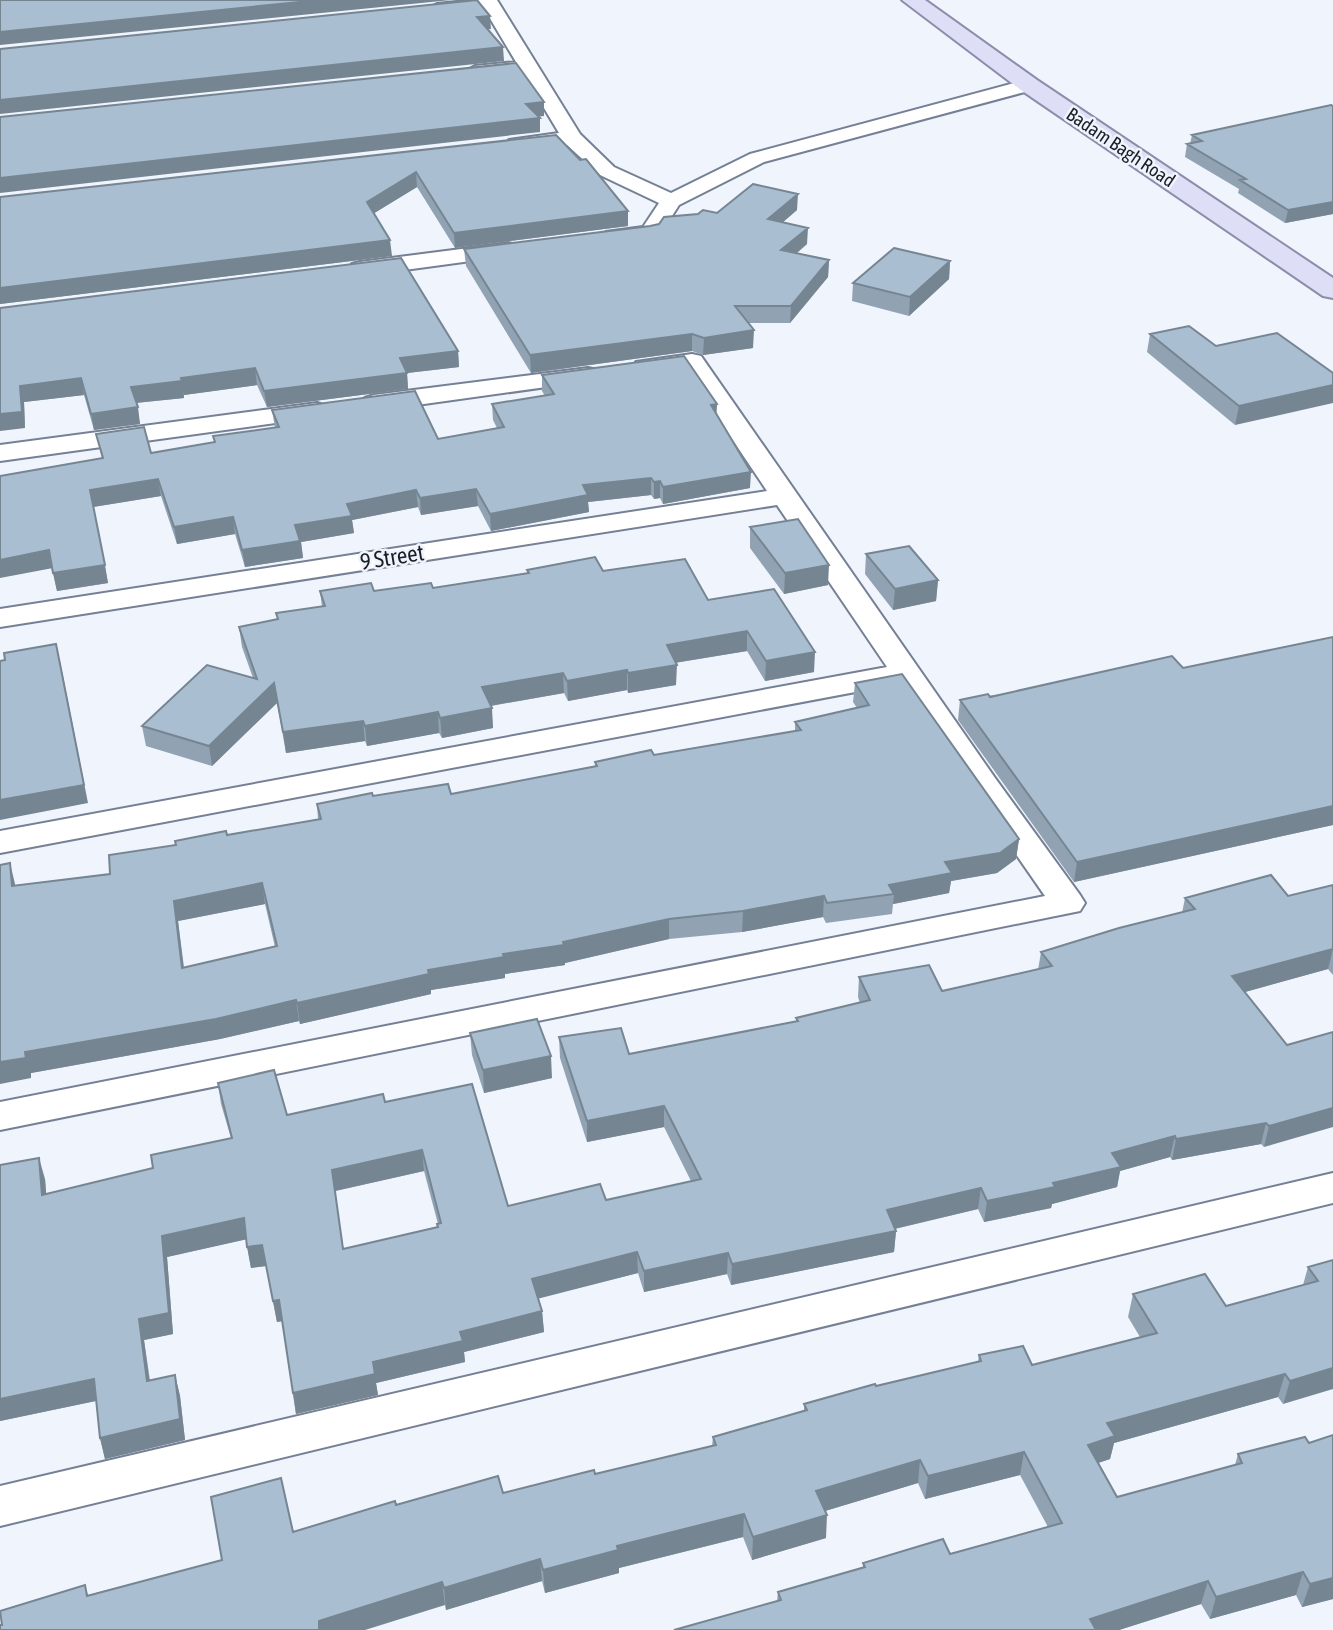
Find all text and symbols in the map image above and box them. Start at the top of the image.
street label: Badam Bagh Road [1063,103,1179,191]
street label: 9 Street [358,539,426,575]

